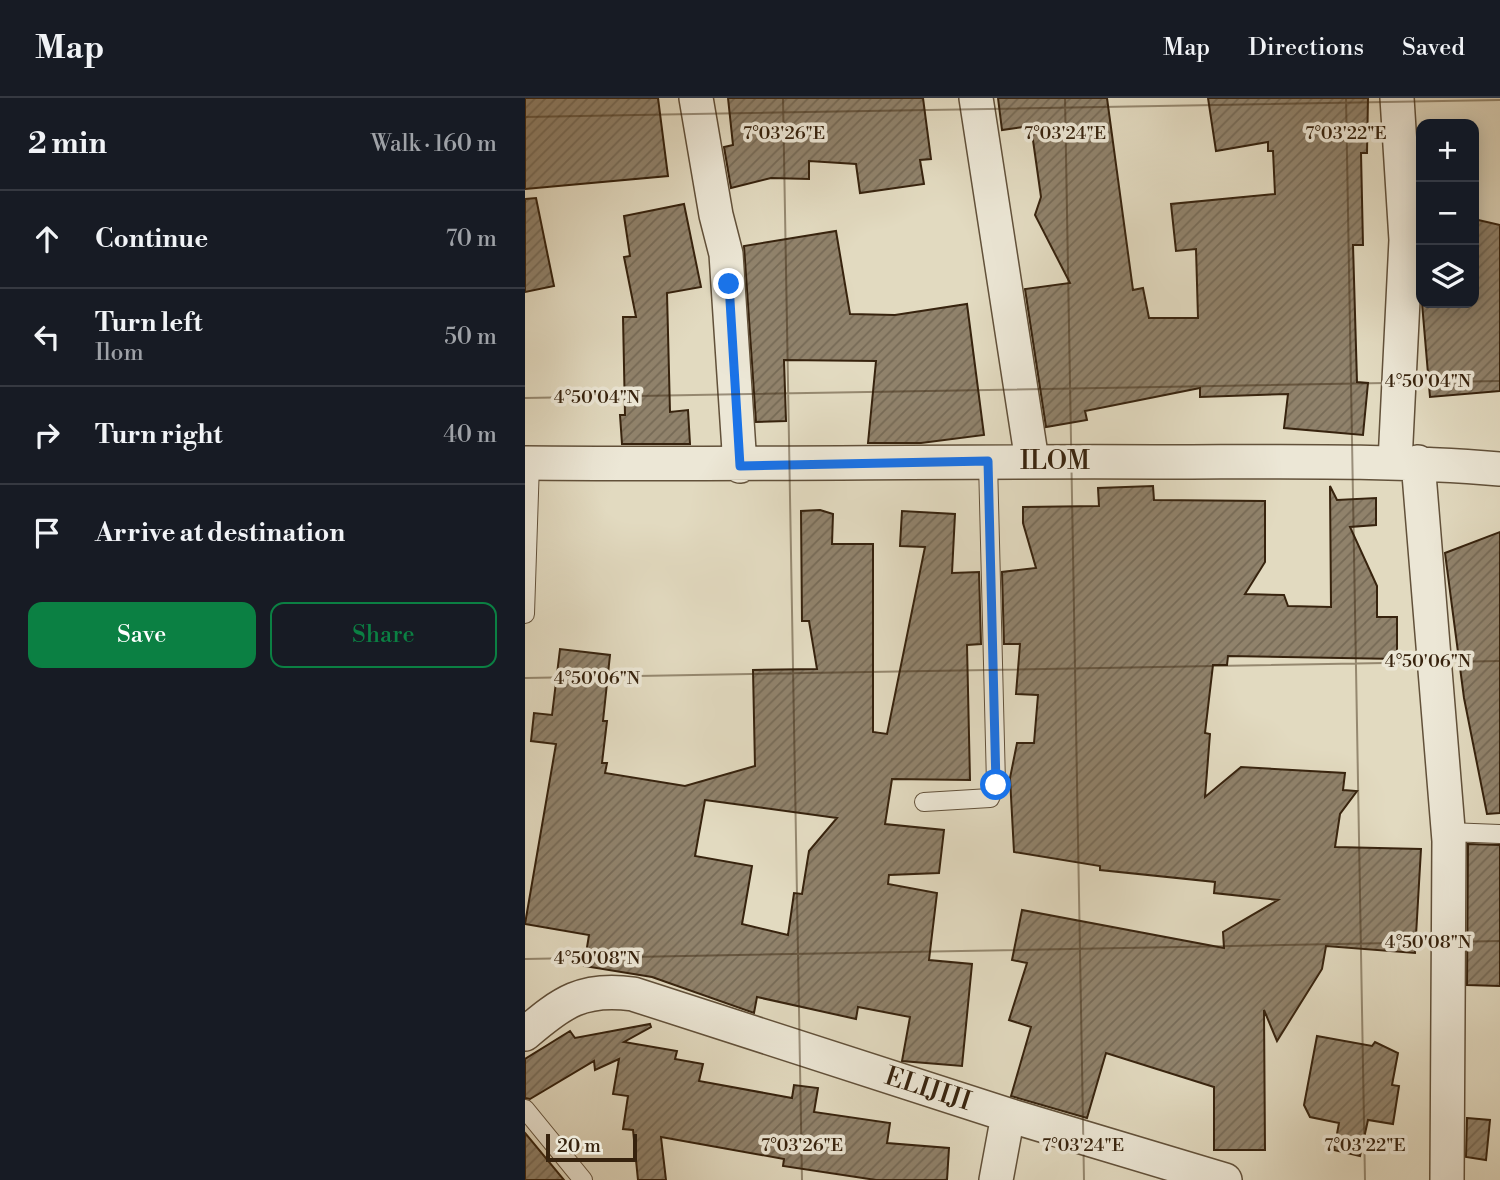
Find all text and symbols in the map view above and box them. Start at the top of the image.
text: Map [35,28,104,69]
text: Map [1163,33,1210,63]
text: Directions [1248,33,1364,63]
text: Saved [1402,33,1465,63]
map controls [1416,119,1479,308]
button: + [1416,119,1479,182]
text: 7°03'26"E [743,122,825,145]
text: 7°03'24"E [1024,122,1106,145]
text: 7°03'22"E [1305,122,1387,145]
text: 2 min [28,125,107,163]
text: Walk · 160 m [371,130,497,158]
button: − [1416,182,1479,245]
icon: ahead [28,220,66,258]
text: Continue [95,223,208,255]
text: 70 m [446,225,497,253]
button: layers [1416,245,1479,308]
route end [713,268,744,299]
text: Turn left [95,307,203,339]
icon: left [28,318,66,356]
text: 50 m [444,323,497,351]
text: Ilom [95,339,144,367]
text: 4°50'04"N [1385,370,1472,393]
text: 4°50'04"N [554,386,641,409]
icon: right [28,416,66,454]
text: Turn right [95,419,223,451]
text: 40 m [443,421,497,449]
street label: ILOM [1020,445,1090,477]
icon: arrive [28,514,66,552]
text: Arrive at destination [95,517,345,549]
button: Save [28,602,256,668]
button: Share [270,602,497,668]
text: 4°50'06"N [1385,650,1472,673]
text: 4°50'06"N [554,667,641,690]
route start [980,769,1011,800]
text: 4°50'08"N [1385,931,1472,954]
text: 4°50'08"N [554,947,641,970]
street label: ELIJIJI [881,1060,975,1118]
scale bar [546,1131,637,1163]
text: 20 m [557,1134,601,1158]
text: 7°03'26"E [761,1134,843,1157]
text: 7°03'24"E [1042,1134,1124,1157]
text: 7°03'22"E [1324,1134,1406,1157]

